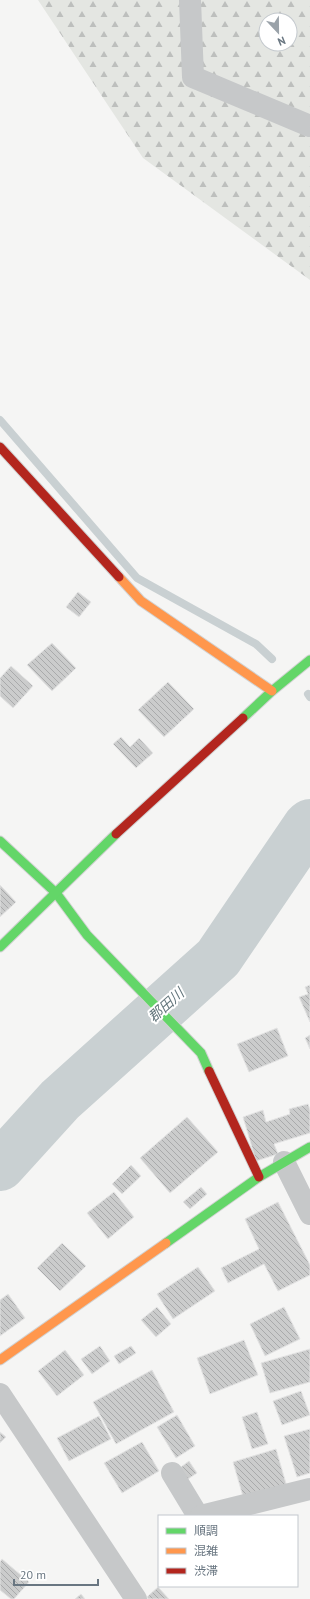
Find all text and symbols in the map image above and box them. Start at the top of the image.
north arrow [258,12,298,52]
text: N [276,33,288,49]
water label: 郡田川 [144,983,189,1026]
legend [158,1515,298,1587]
text: 順調 [194,1523,218,1538]
text: 混雑 [194,1543,218,1558]
scale bar [14,1561,98,1587]
text: 渋滞 [194,1563,218,1578]
text: 20 m [20,1567,46,1582]

